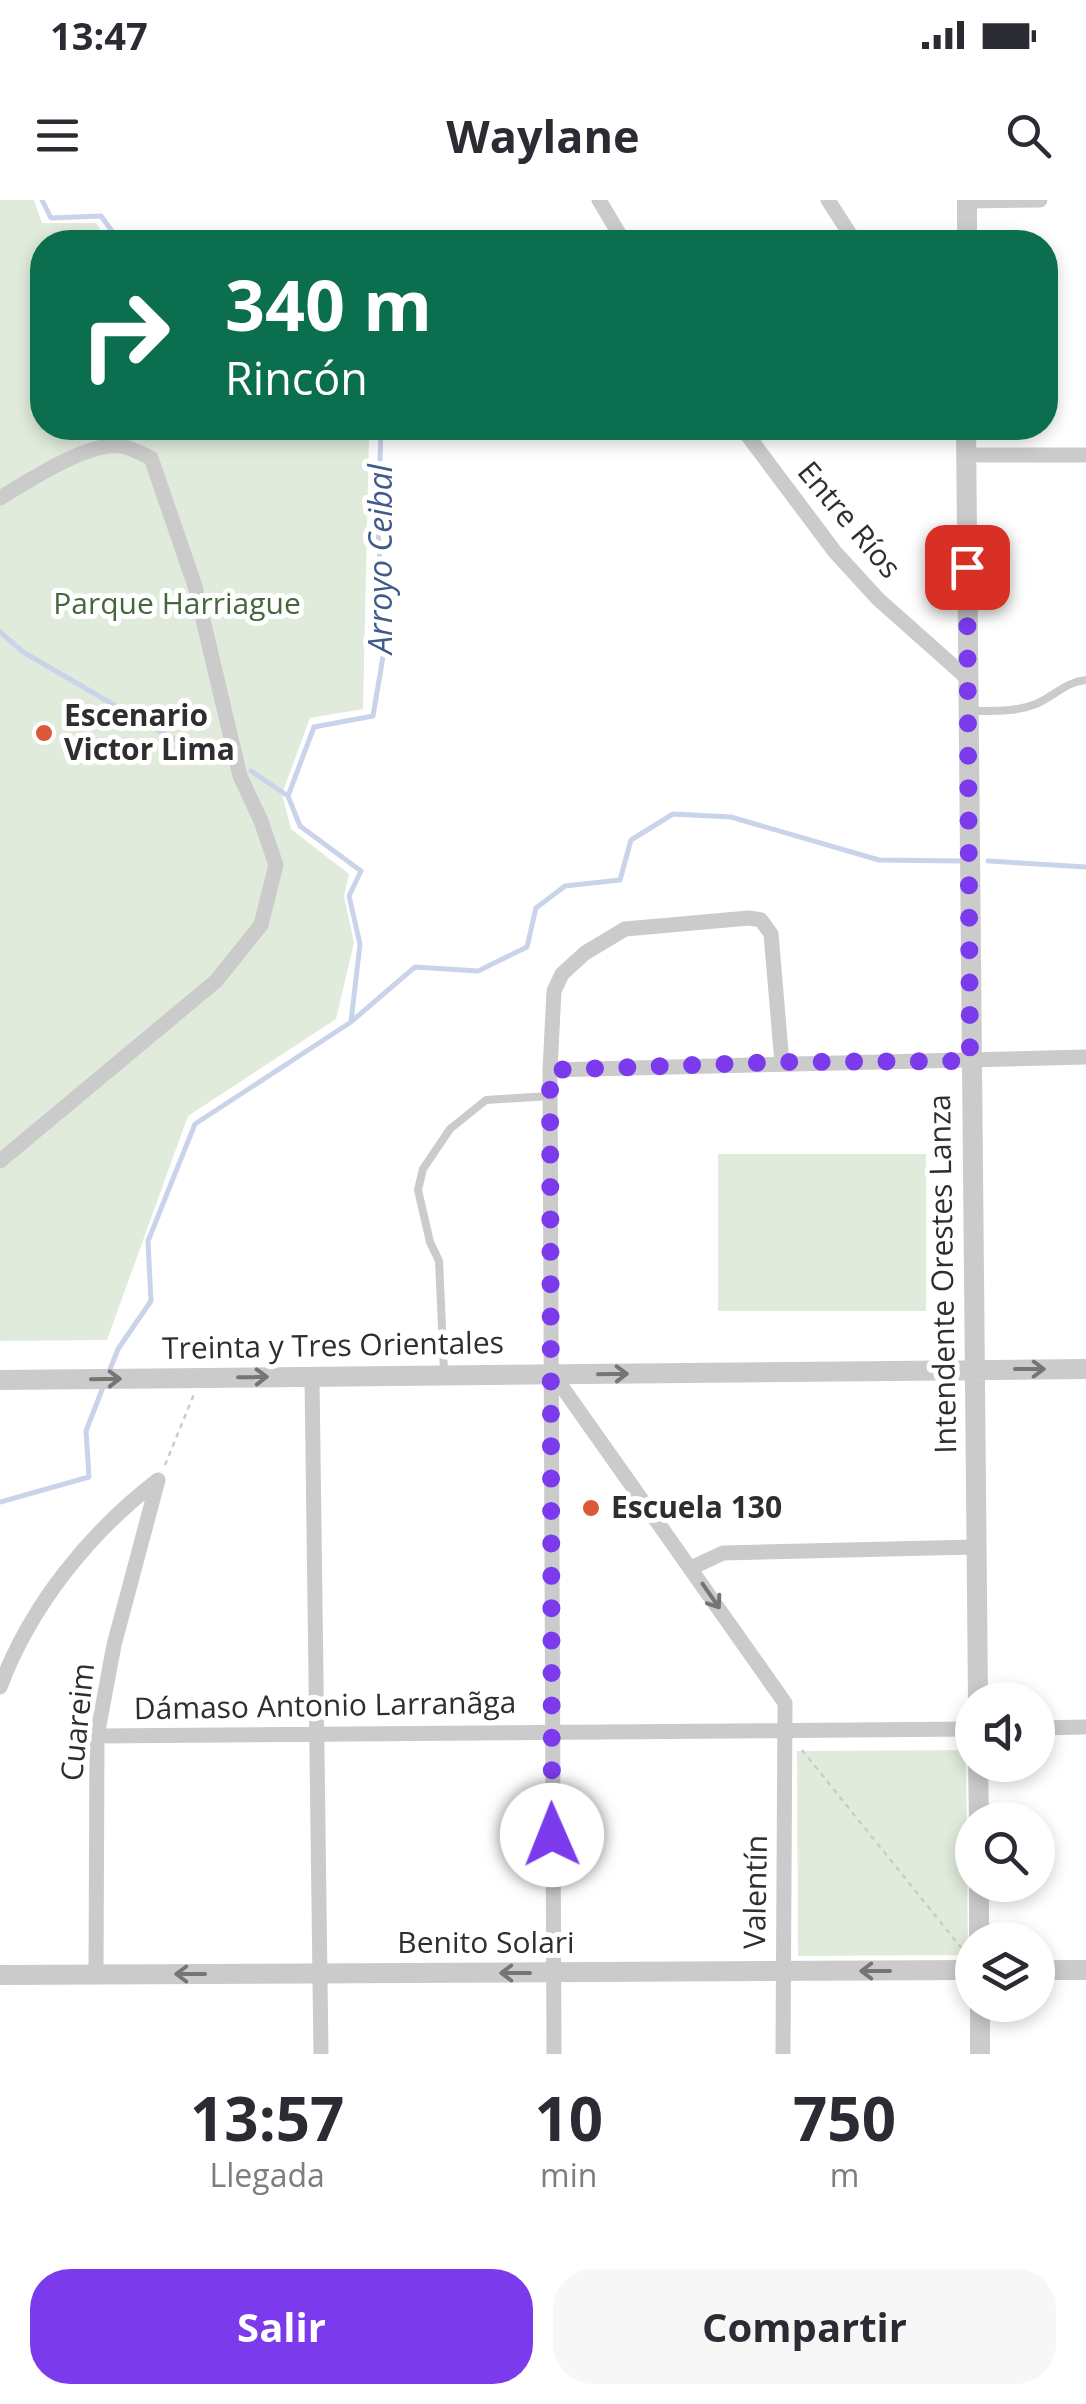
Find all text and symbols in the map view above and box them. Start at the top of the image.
text: 13:47 [50,9,148,61]
text: Waylane [446,105,640,166]
icon: menu [30,108,85,163]
icon: search [1001,108,1056,163]
text: 340 m [225,256,432,352]
icon: right [60,270,190,400]
text: Rincón [225,347,368,408]
street label: Entre Ríos [789,452,911,586]
water label: Arroyo Ceibal [358,463,401,656]
pin [925,525,1010,610]
icon: arrive [940,540,995,595]
park label: Parque Harriague [53,582,301,623]
place label: Escenario Victor Lima [64,694,235,769]
marker: Escenario Victor Lima [33,722,55,744]
street label: Intendente Orestes Lanza [918,1094,965,1454]
street label: Treinta y Tres Orientales [162,1321,504,1368]
one-way arrow [1014,1360,1046,1378]
one-way arrow [597,1364,629,1383]
one-way arrow [236,1368,269,1386]
one-way arrow [88,1370,121,1388]
place label: Escuela 130 [611,1486,782,1527]
marker: Escuela 130 [580,1497,602,1519]
one-way arrow [700,1582,721,1610]
street label: Cuareim [50,1661,103,1783]
street label: Dámaso Antonio Larranãga [133,1681,517,1728]
map controls [955,1682,1055,2022]
button: sound [955,1682,1055,1782]
position arrow [500,1783,604,1887]
button: search [955,1802,1055,1902]
street label: Valentín [733,1835,776,1949]
street label: Benito Solari [397,1921,575,1962]
button: layers [955,1922,1055,2022]
one-way arrow [860,1962,892,1980]
one-way arrow [500,1964,532,1982]
one-way arrow [175,1965,207,1984]
text: 13:57 [190,2077,344,2159]
text: 10 [534,2077,603,2159]
text: 750 [793,2077,896,2159]
text: Llegada [210,2153,325,2196]
text: min [540,2153,597,2196]
text: m [830,2153,859,2196]
button: Salir [30,2269,533,2384]
button: Compartir [553,2269,1056,2384]

